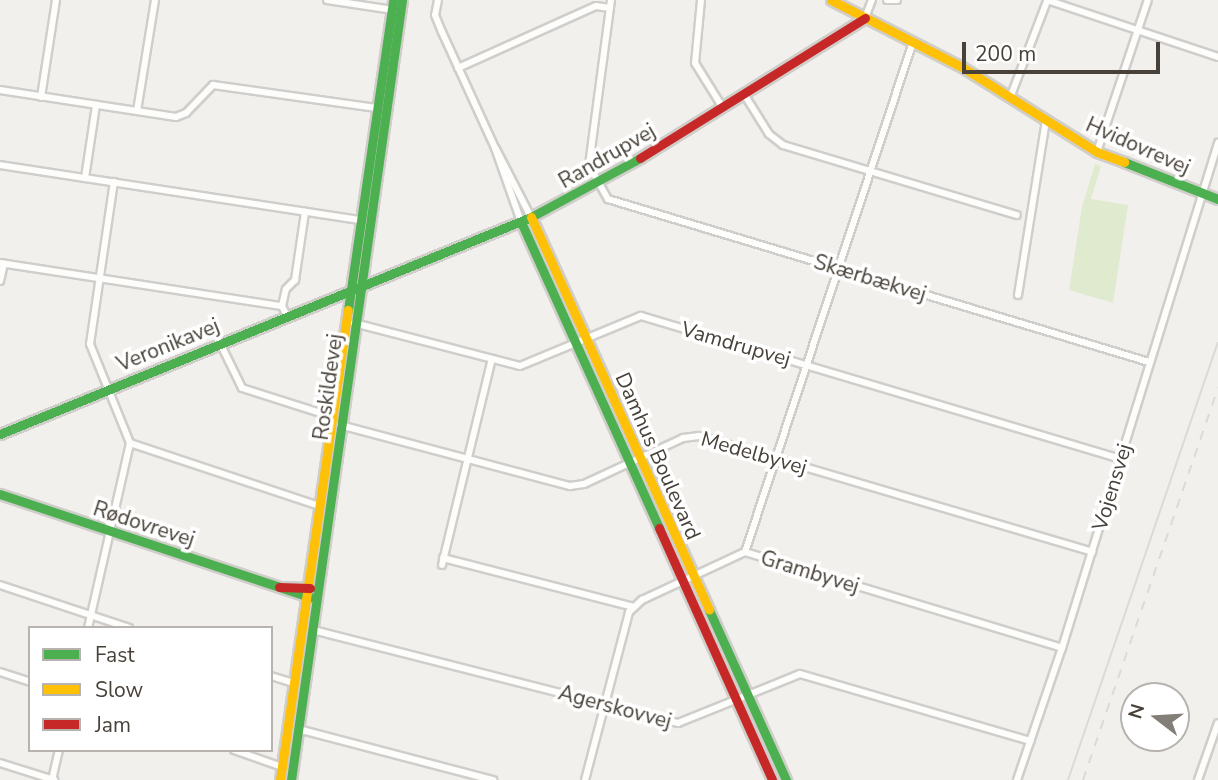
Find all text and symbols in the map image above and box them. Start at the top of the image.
scale bar [966,28,1164,72]
text: 200 m [975,40,1036,68]
street label: Hvidovrevej [1082,112,1194,180]
street label: Randrupvej [554,118,660,194]
street label: Skærbækvej [811,249,929,307]
street label: Veronikavej [113,313,223,377]
street label: Vamdrupvej [678,316,794,372]
street label: Roskildevej [308,332,348,442]
street label: Damhus Boulevard [610,369,706,543]
street label: Medelbyvej [698,426,810,480]
street label: Vojensvej [1087,440,1137,534]
street label: Rødovrevej [90,496,198,552]
street label: Grambyvej [758,545,862,599]
legend [28,626,273,752]
text: Fast [95,641,135,669]
text: Slow [95,676,143,704]
street label: Agerskovvej [556,680,674,734]
north arrow [1120,682,1190,752]
text: N [1122,701,1151,722]
text: Jam [95,711,131,739]

